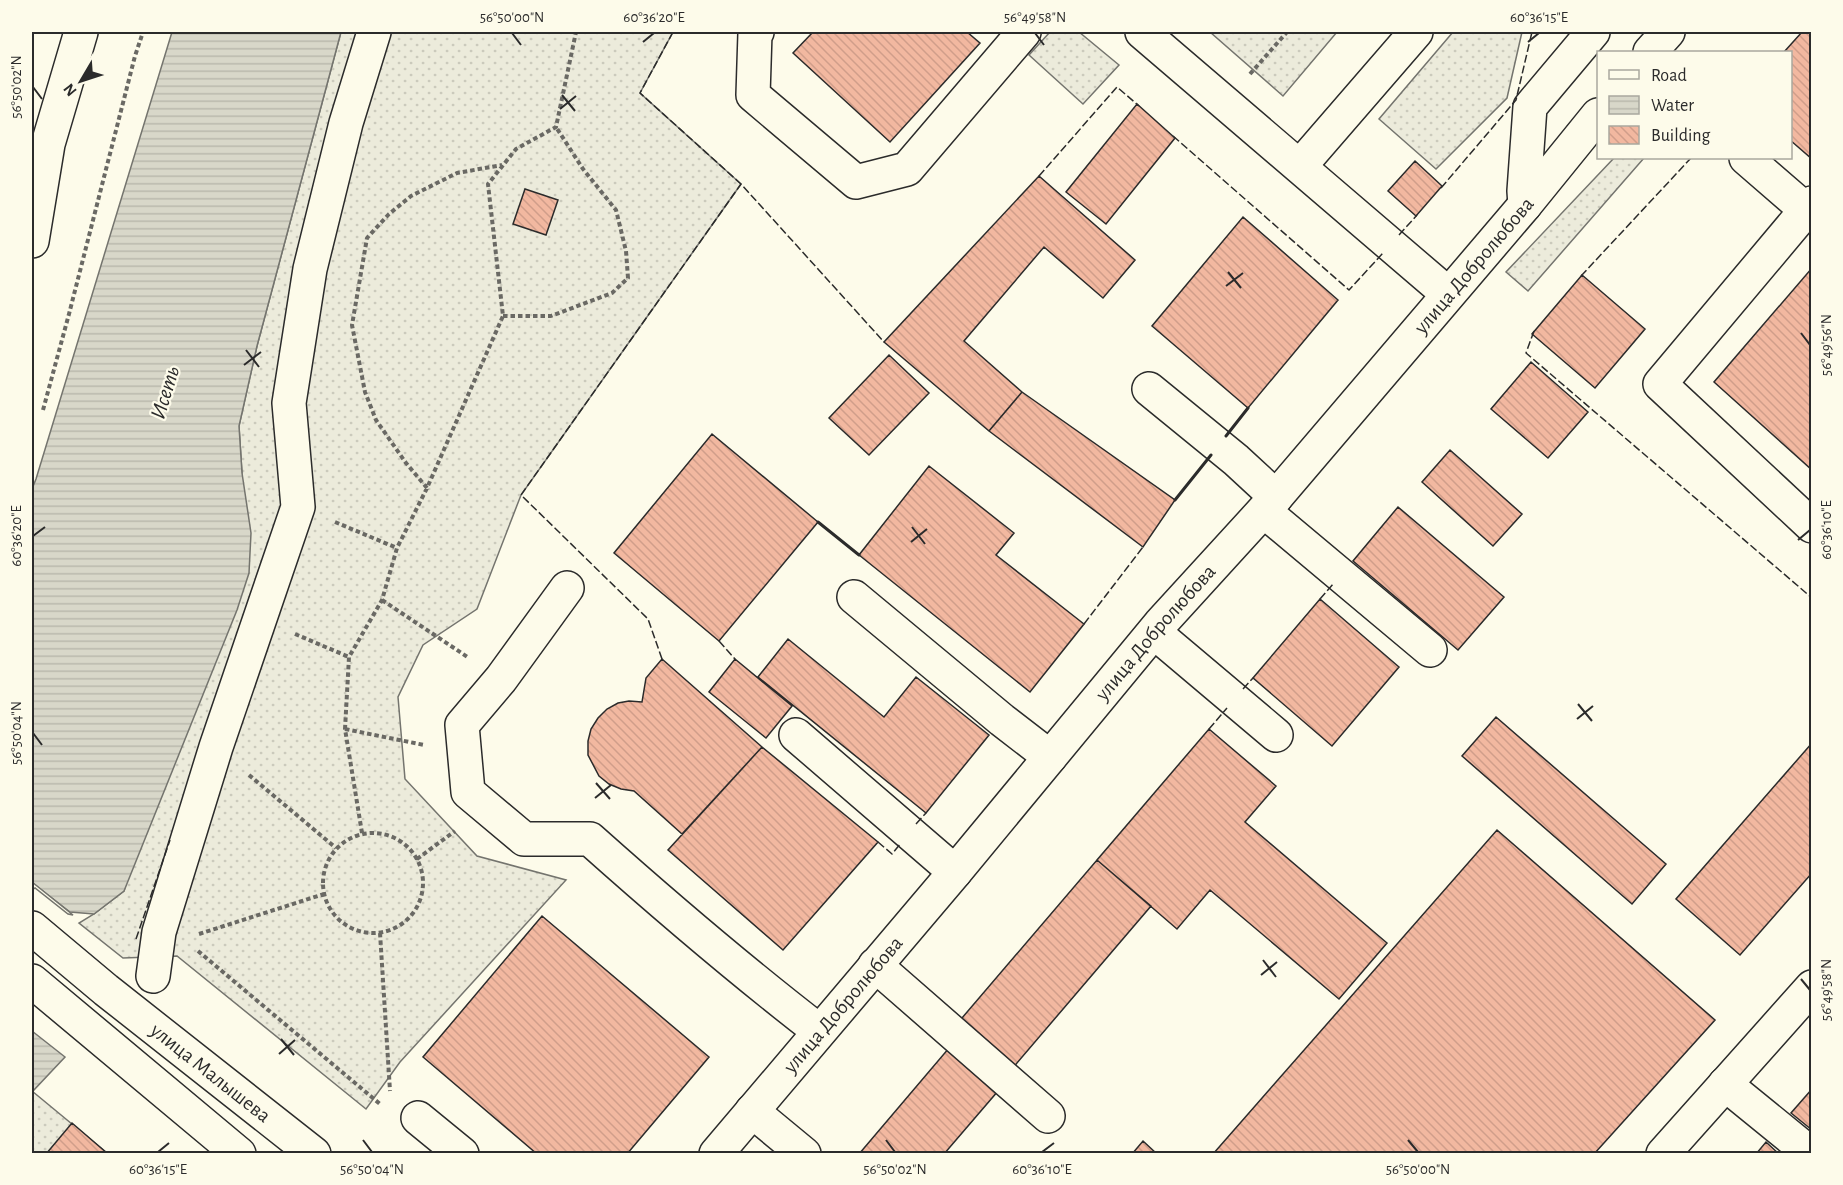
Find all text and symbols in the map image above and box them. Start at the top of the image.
text: 56°50'00"N [480,10,544,25]
text: 60°36'20"E [623,10,685,25]
text: 56°49'58"N [1004,10,1066,25]
text: 60°36'15"E [1510,10,1568,25]
north arrow [51,51,111,111]
legend [1597,51,1792,159]
text: 56°50'02"N [9,55,24,119]
text: Road [1651,67,1687,85]
text: N [60,80,80,99]
text: Water [1651,97,1694,115]
text: Building [1651,127,1711,145]
street label: улица Добролюбова [1410,193,1538,339]
text: 56°49'56"N [1819,314,1834,376]
water label: Исеть [147,363,183,421]
text: 60°36'10"E [1819,500,1834,560]
text: 60°36'20"E [9,505,24,567]
street label: улица Добролюбова [1091,560,1220,705]
text: 56°50'04"N [9,701,24,765]
street label: улица Добролюбова [779,932,907,1078]
text: 56°49'58"N [1819,959,1834,1021]
street label: улица Малышева [146,1019,275,1127]
text: 60°36'15"E [129,1162,187,1177]
text: 56°50'04"N [340,1162,404,1177]
text: 56°50'02"N [863,1162,927,1177]
text: 60°36'10"E [1012,1162,1072,1177]
text: 56°50'00"N [1386,1162,1450,1177]

